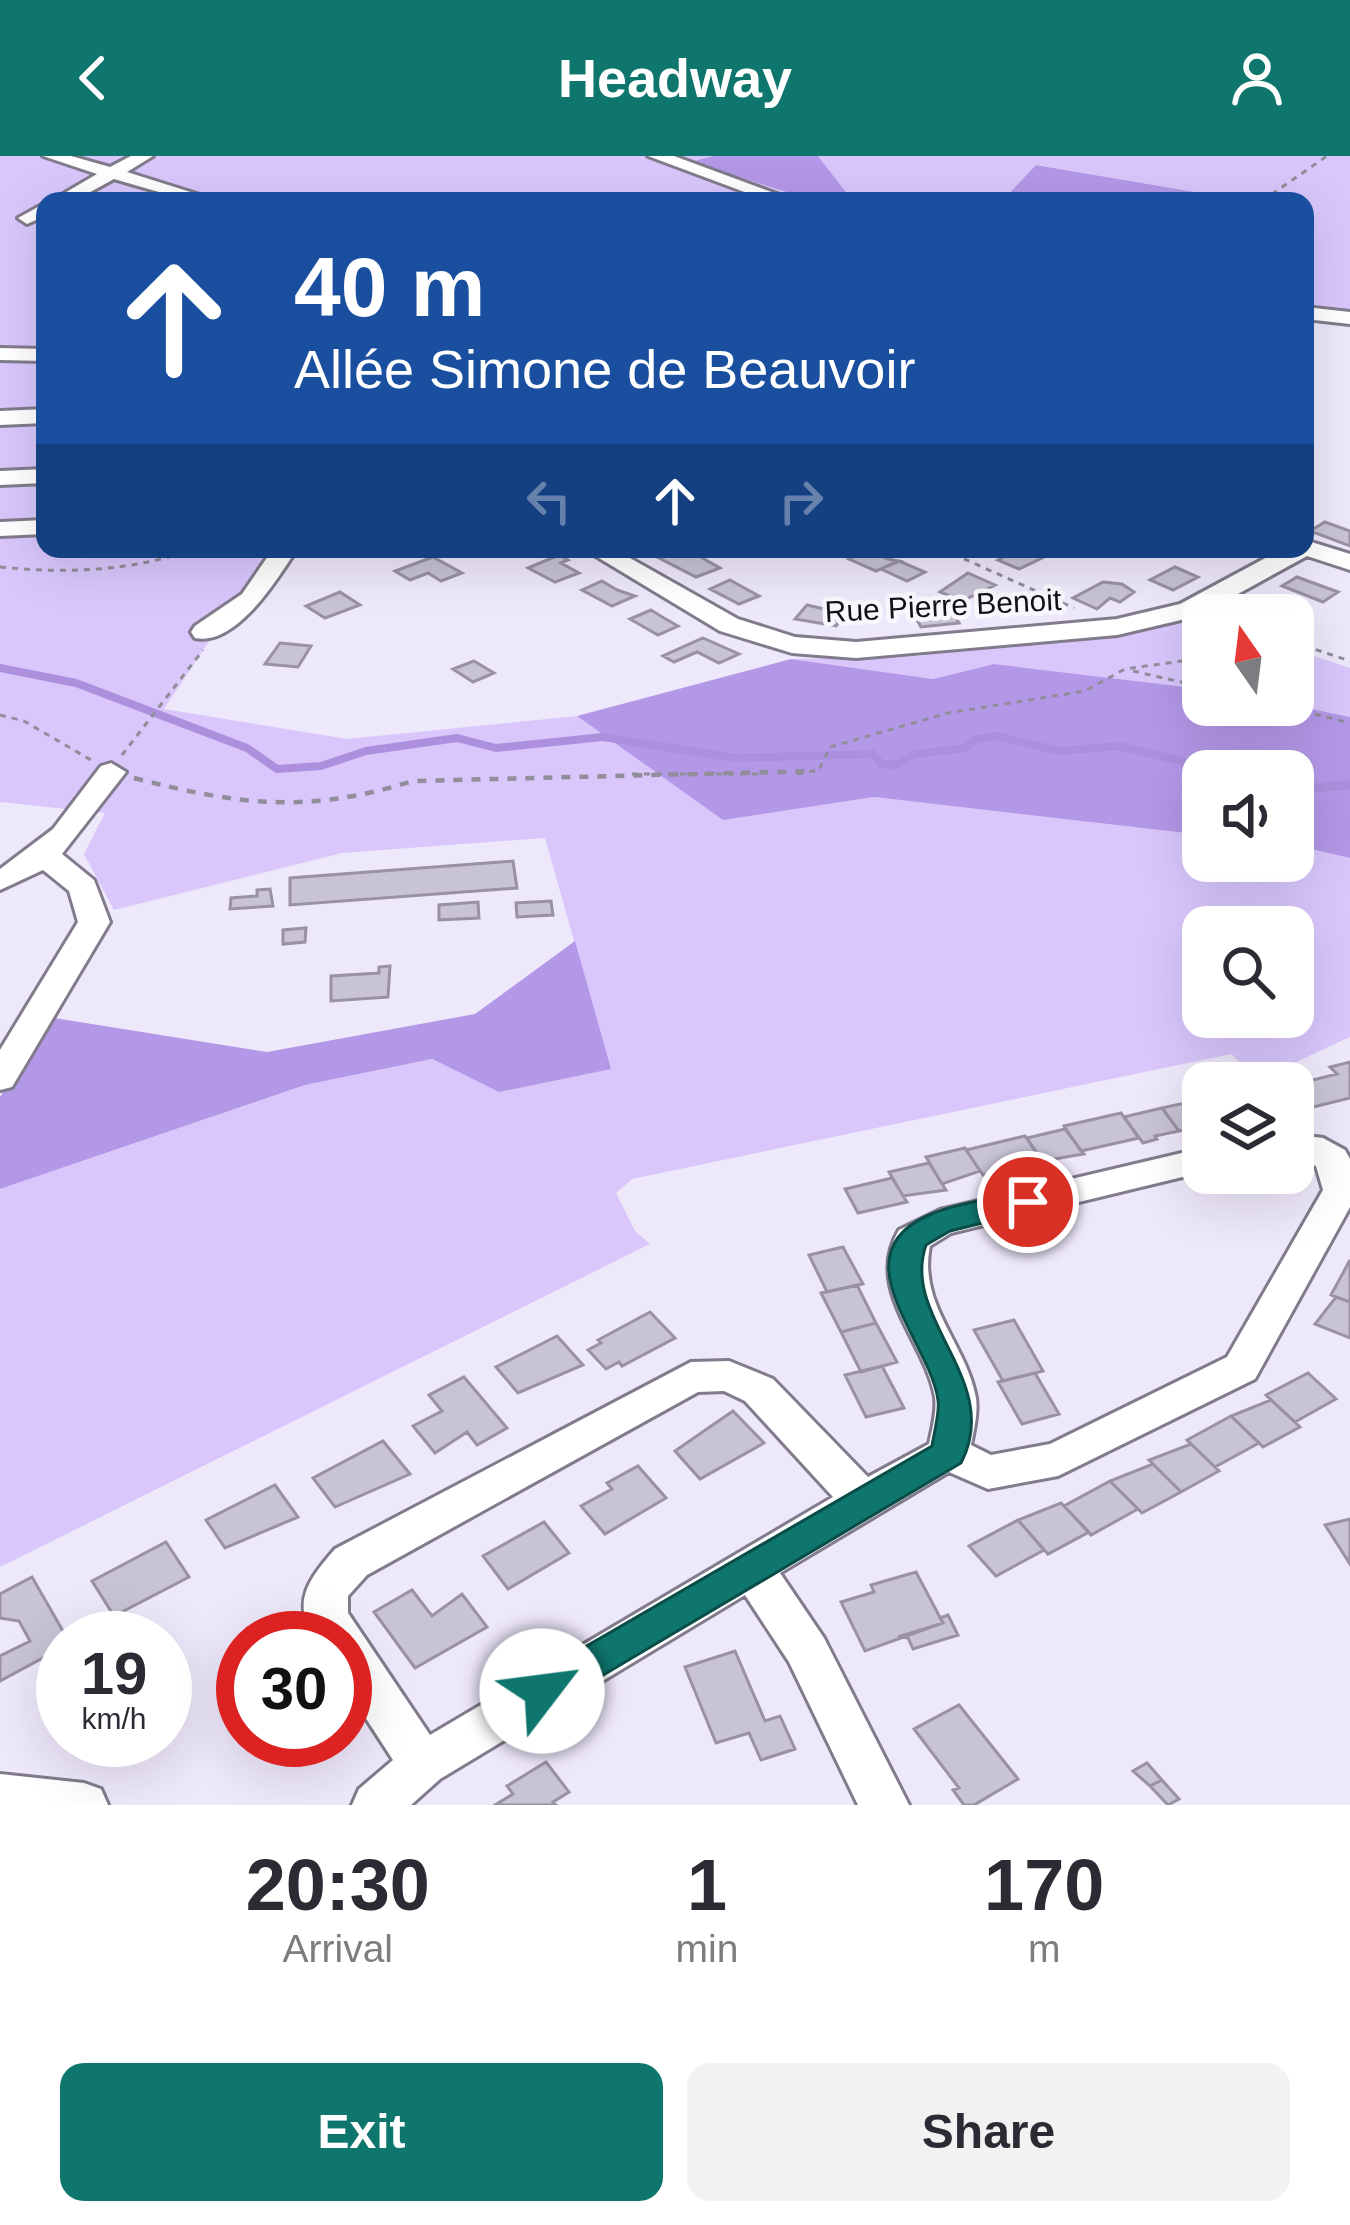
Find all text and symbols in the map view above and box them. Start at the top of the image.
icon: back [60,45,126,111]
icon: person [1224,45,1290,111]
text: Headway [558,48,792,108]
icon: ahead [96,240,252,396]
text: 40 m [294,240,485,334]
text: Allée Simone de Beauvoir [294,339,915,399]
icon: left [516,468,582,534]
icon: ahead [642,468,708,534]
icon: right [768,468,834,534]
street label: Rue Pierre Benoit [824,583,1063,628]
north arrow [1182,594,1314,726]
map controls [1182,594,1314,1194]
button: sound [1182,750,1314,882]
button: search [1182,906,1314,1038]
button: layers [1182,1062,1314,1194]
pin [977,1151,1079,1253]
icon: arrive [995,1169,1061,1235]
speed limit sign: 30 [216,1611,372,1767]
position arrow [479,1628,605,1754]
text: 19 [81,1640,147,1707]
text: km/h [81,1702,147,1735]
text: 20:30 [246,1845,430,1925]
text: 1 [687,1845,727,1925]
text: 170 [984,1845,1104,1925]
text: Arrival [283,1927,393,1970]
text: min [676,1927,738,1970]
text: m [1028,1927,1060,1970]
button: Exit [60,2063,663,2201]
button: Share [687,2063,1290,2201]

